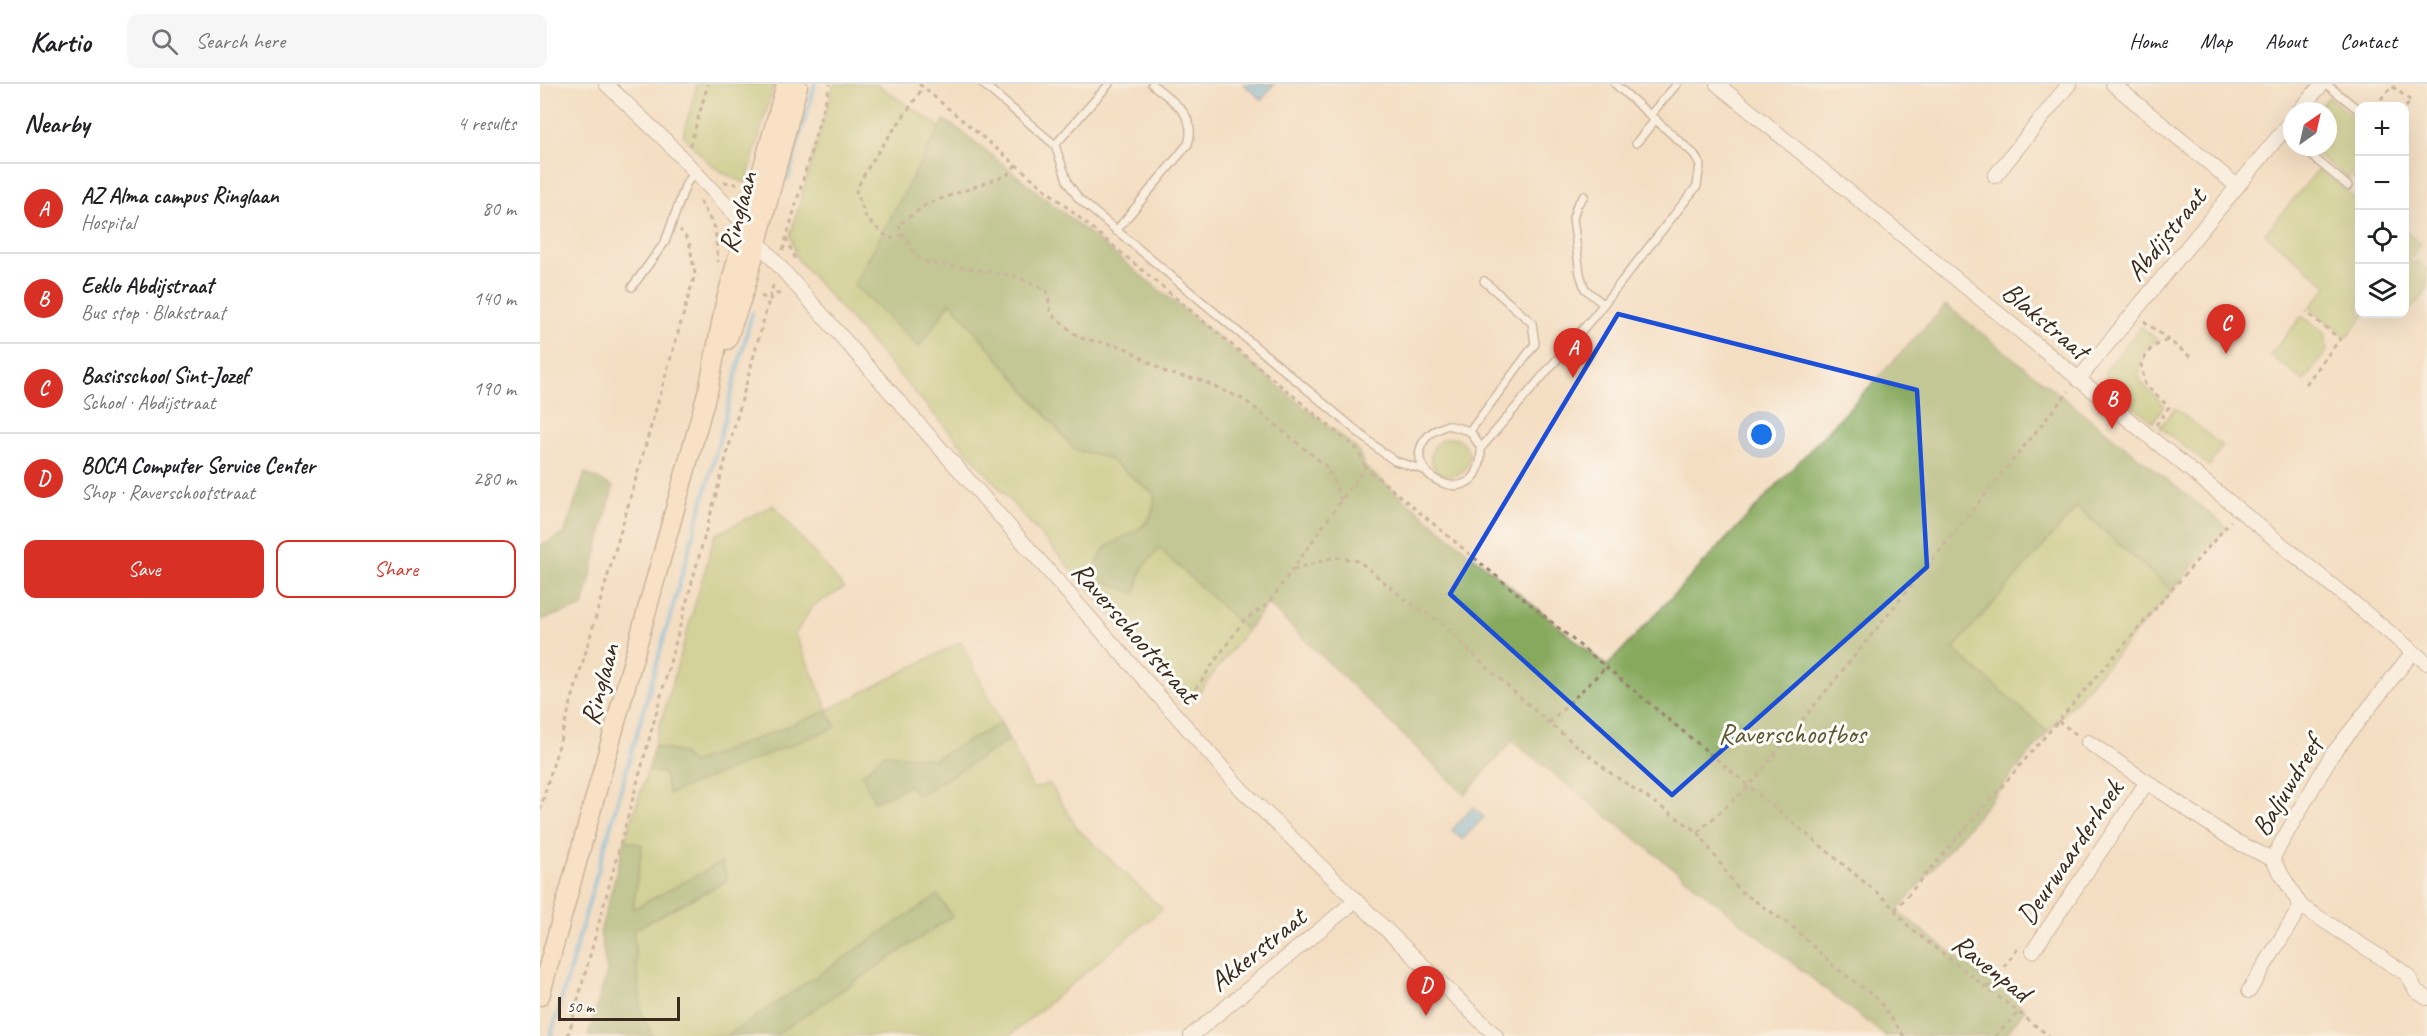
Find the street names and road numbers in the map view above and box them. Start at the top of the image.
street label: Ringlaan [710,166,765,257]
street label: Abdijstraat [2117,179,2215,288]
street label: Blakstraat [1995,274,2099,369]
street label: Raverschootstraat [1064,554,1209,713]
street label: Ringlaan [572,638,627,729]
street label: Baljuwdreef [2243,724,2333,842]
street label: Deurwaarderhoek [2008,771,2132,931]
street label: Akkerstraat [1202,898,1315,999]
street label: Ravenpad [1945,926,2041,1011]

